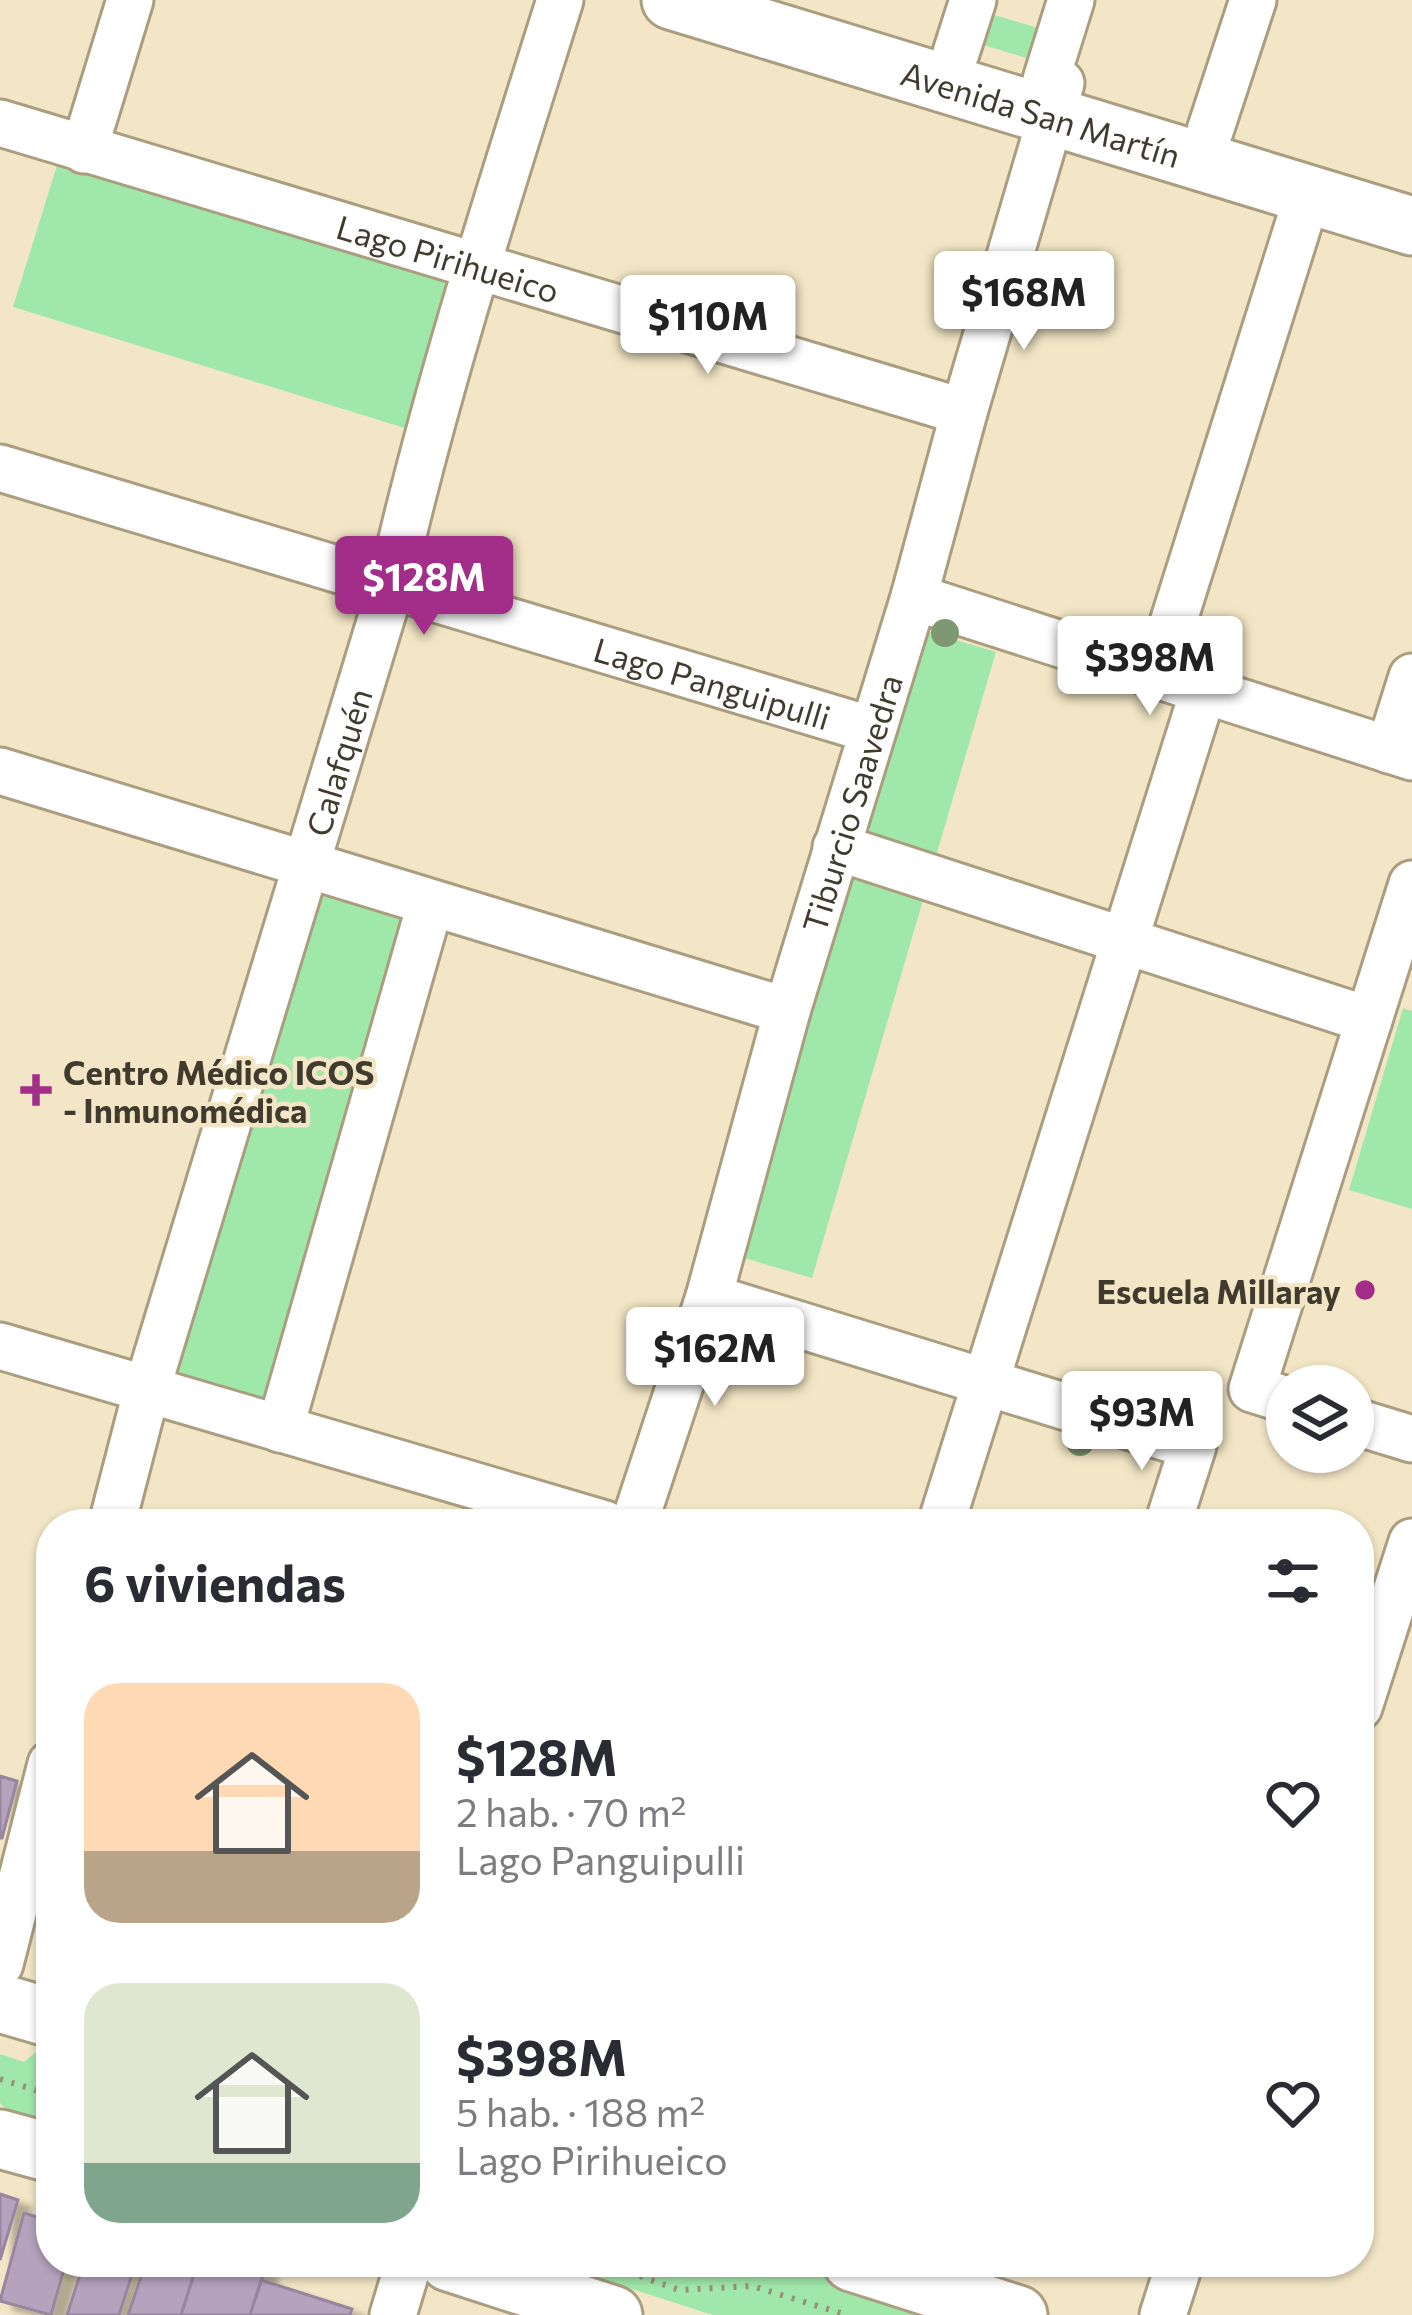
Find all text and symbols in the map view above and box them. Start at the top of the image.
street label: Avenida San Martín [897,51,1186,175]
street label: Lago Pirihueico [332,205,564,310]
pin: $168M [940,251,1108,353]
text: $168M [961,266,1087,314]
pin: $110M [624,275,792,377]
text: $110M [647,290,769,338]
pin: $128M [340,536,508,638]
text: $128M [362,551,486,599]
pin: $398M [1066,616,1234,718]
street label: Lago Panguipulli [589,627,836,737]
text: $398M [1085,631,1215,679]
street label: Tiburcio Saavedra [792,669,910,937]
street label: Calafquén [296,683,379,841]
place label: Centro Médico ICOS - Inmunomédica [63,1051,374,1130]
marker: Centro Médico ICOS - Inmunomédica [20,1074,52,1106]
place label: Escuela Millaray [1097,1270,1341,1311]
marker: Escuela Millaray [1352,1277,1378,1303]
pin: $162M [631,1307,799,1409]
text: $162M [653,1322,777,1370]
map controls [1266,1365,1374,1473]
button: layers [1266,1365,1374,1473]
pin: $93M [1071,1371,1213,1473]
text: $93M [1089,1386,1195,1434]
icon: filters [1260,1548,1326,1614]
text: 6 viviendas [84,1550,346,1613]
text: $128M [456,1724,618,1787]
icon: home [180,1731,324,1875]
icon: heart [1260,1770,1326,1836]
text: 2 hab. · 70 m² [456,1787,686,1835]
text: Lago Panguipulli [456,1835,745,1883]
text: $398M [456,2024,627,2087]
icon: home [180,2031,324,2175]
icon: heart [1260,2070,1326,2136]
text: 5 hab. · 188 m² [456,2087,705,2135]
text: Lago Pirihueico [456,2135,728,2183]

